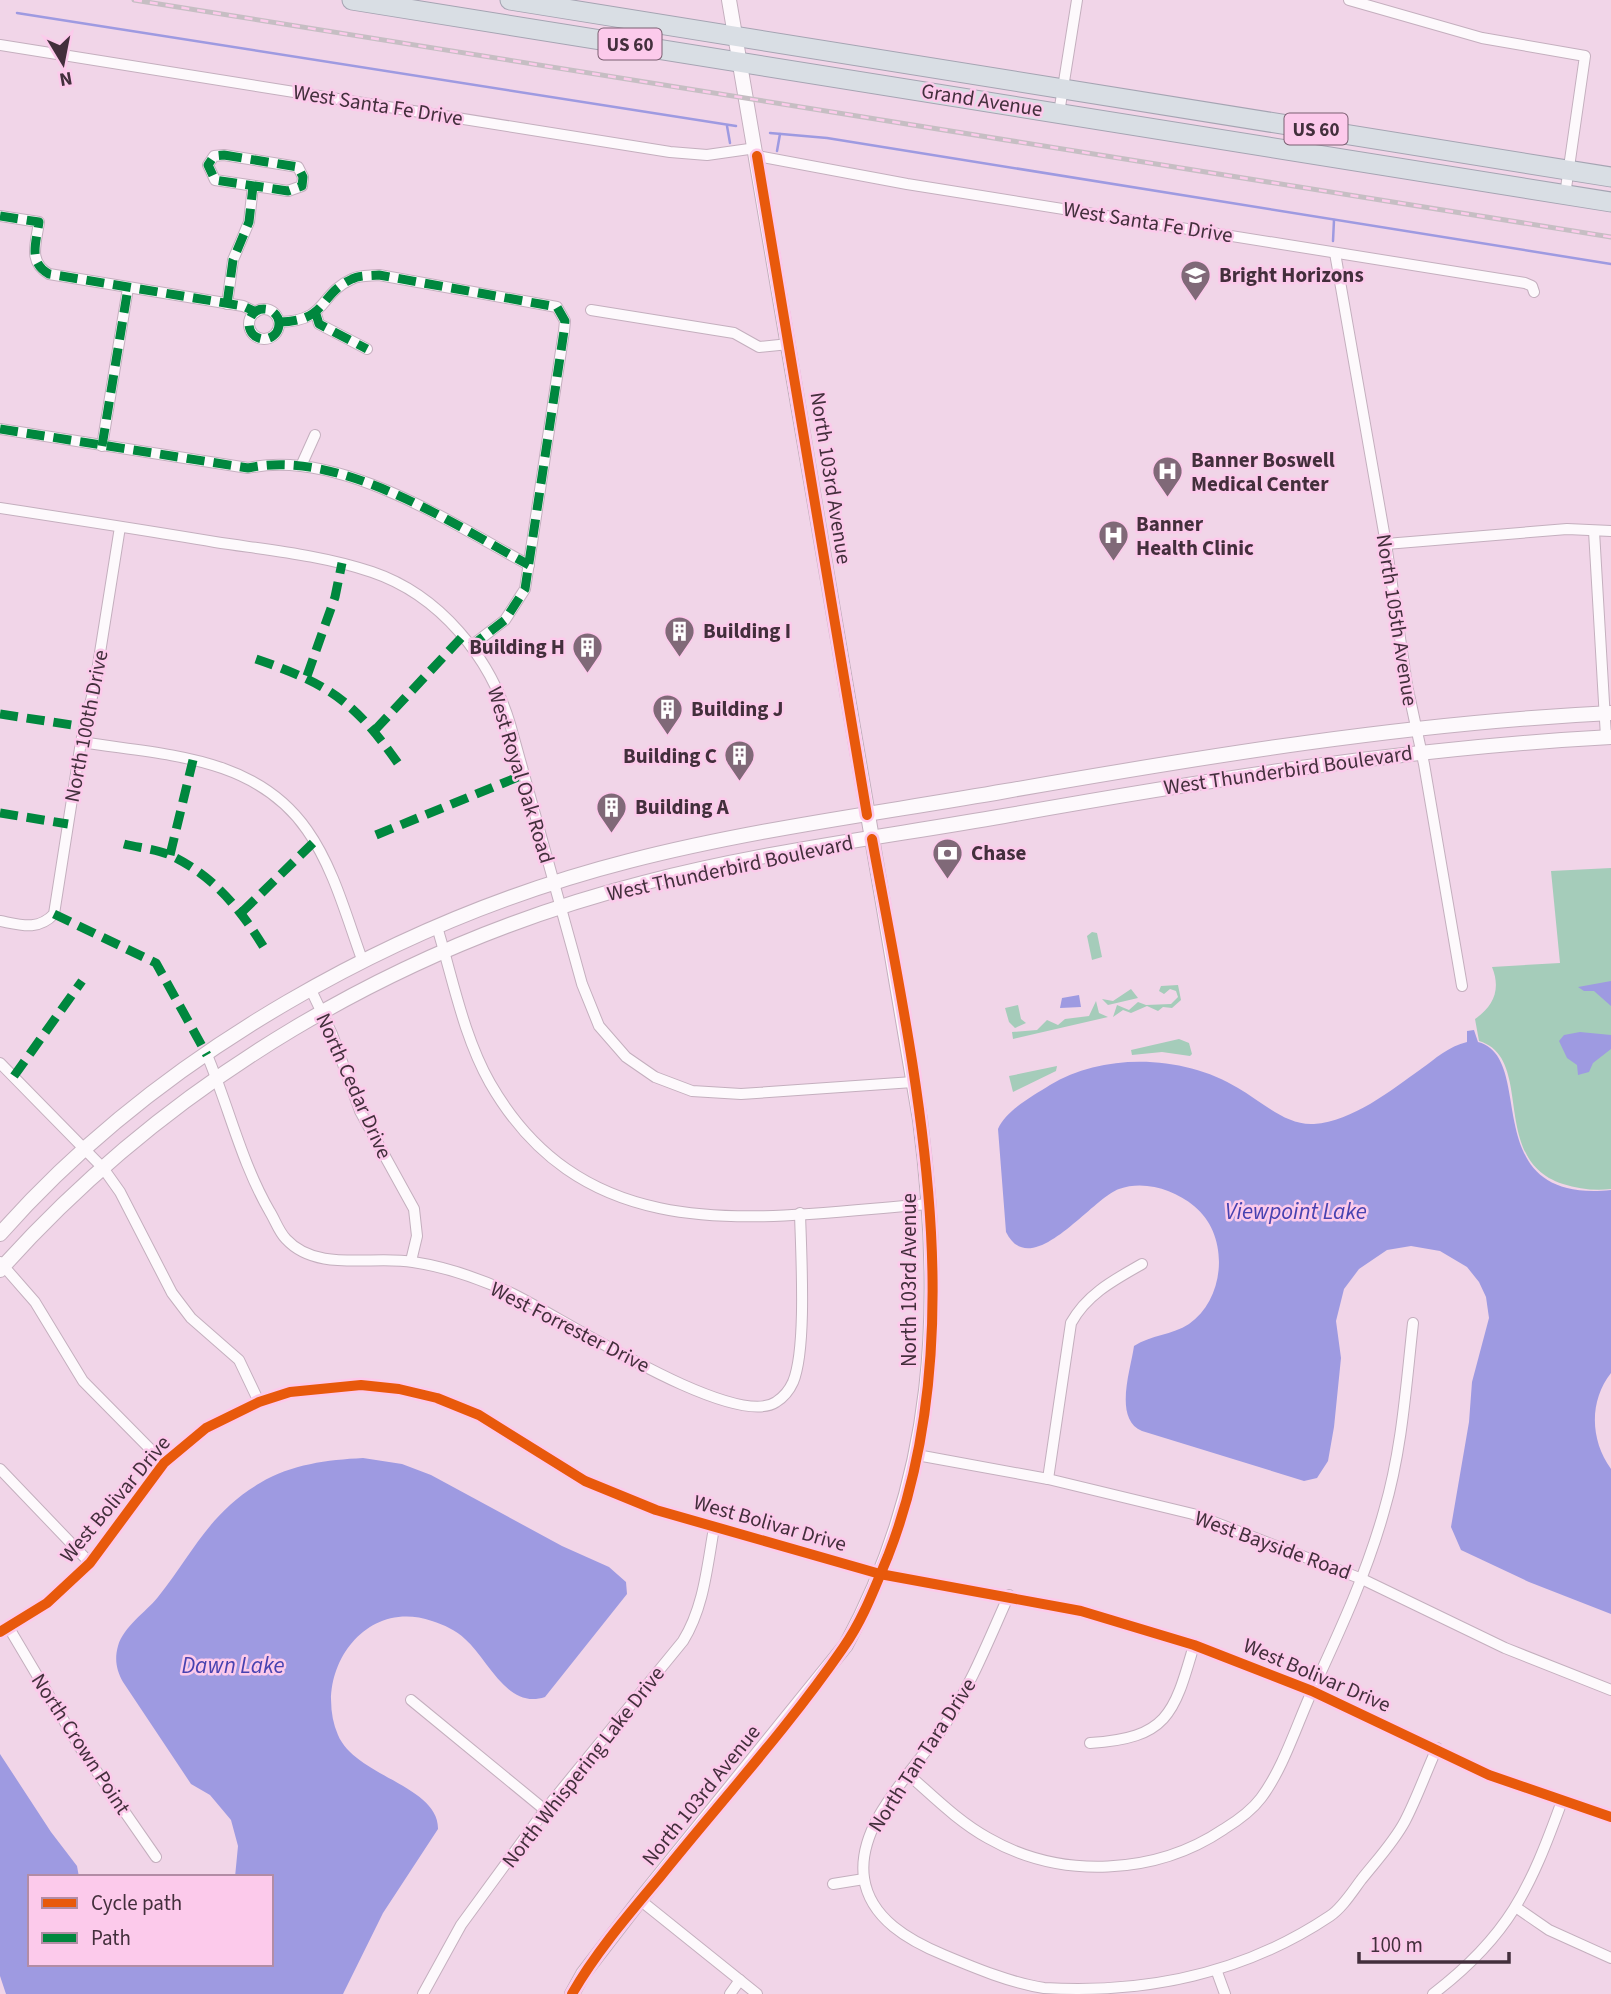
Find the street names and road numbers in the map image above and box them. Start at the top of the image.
road number: US 60 [598,28,662,60]
street label: Grand Avenue [919,76,1045,124]
street label: West Santa Fe Drive [291,77,465,133]
road number: US 60 [1284,113,1348,144]
street label: West Santa Fe Drive [1061,194,1235,250]
street label: North 103rd Avenue [803,390,859,566]
street label: North 105th Avenue [1369,532,1425,708]
street label: North 100th Drive [57,647,115,805]
street label: West Royal Oak Road [480,683,562,867]
street label: West Thunderbird Boulevard [1162,738,1414,802]
street label: West Thunderbird Boulevard [604,827,856,909]
street label: North Cedar Drive [308,1008,400,1164]
street label: North 103rd Avenue [894,1193,924,1367]
street label: West Forrester Drive [485,1274,655,1380]
street label: West Bolivar Drive [53,1429,177,1569]
street label: West Bolivar Drive [690,1487,850,1559]
street label: West Bayside Road [1191,1503,1355,1587]
street label: West Bolivar Drive [1238,1630,1396,1720]
street label: North Whispering Lake Drive [495,1660,671,1874]
street label: North Crown Point [24,1668,138,1820]
street label: North Tan Tara Drive [861,1672,983,1838]
street label: North 103rd Avenue [635,1718,767,1872]

